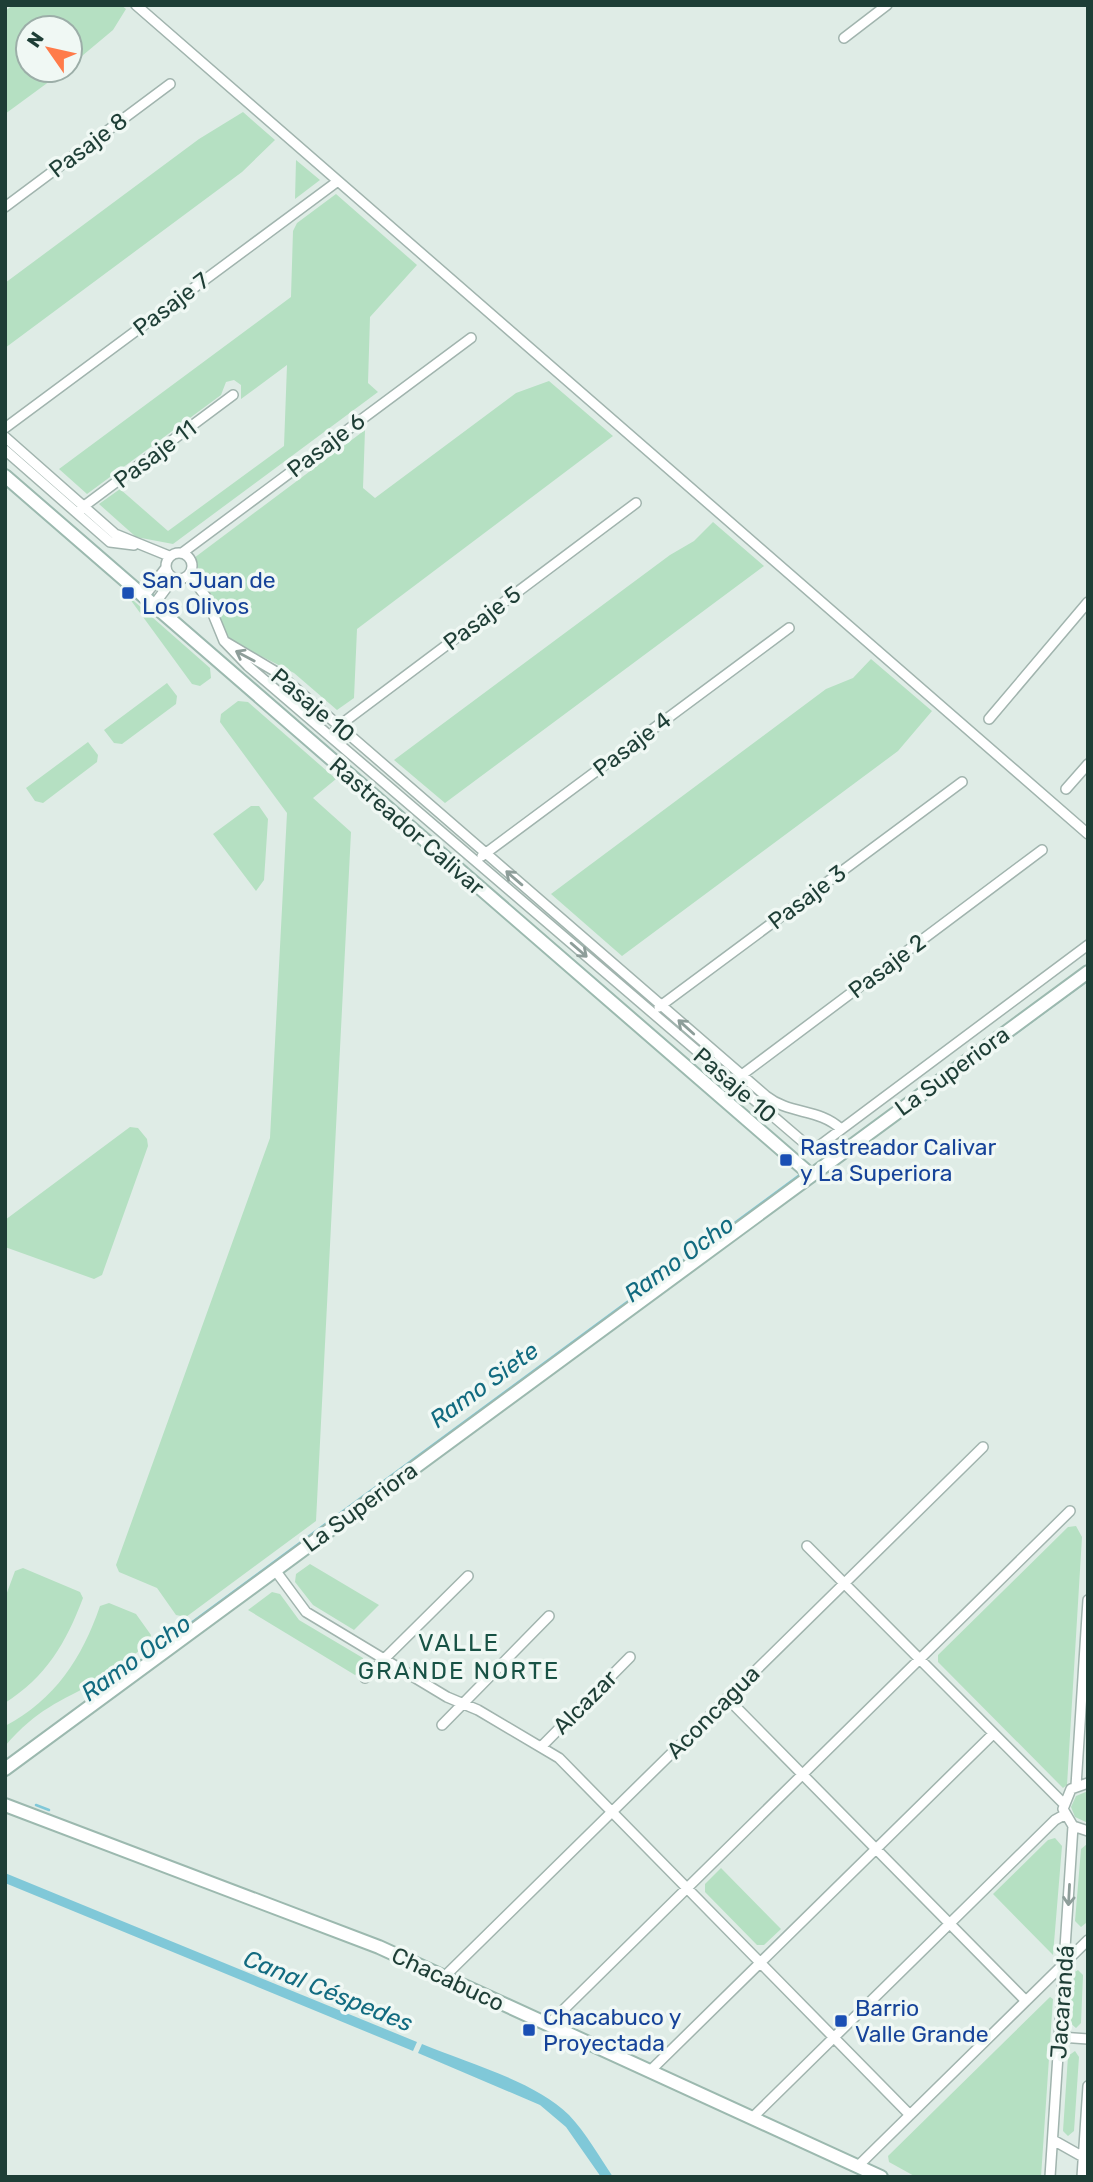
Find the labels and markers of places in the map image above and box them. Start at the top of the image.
place label: San Juan de Los Olivos [142,566,276,620]
marker: San Juan de Los Olivos [120,585,136,601]
place label: Rastreador Calivar y La Superiora [800,1133,996,1187]
marker: Rastreador Calivar y La Superiora [778,1152,794,1168]
place label: Barrio Valle Grande [855,1994,989,2048]
place label: Chacabuco y Proyectada [543,2003,682,2057]
marker: Barrio Valle Grande [833,2013,849,2029]
marker: Chacabuco y Proyectada [521,2022,537,2038]

